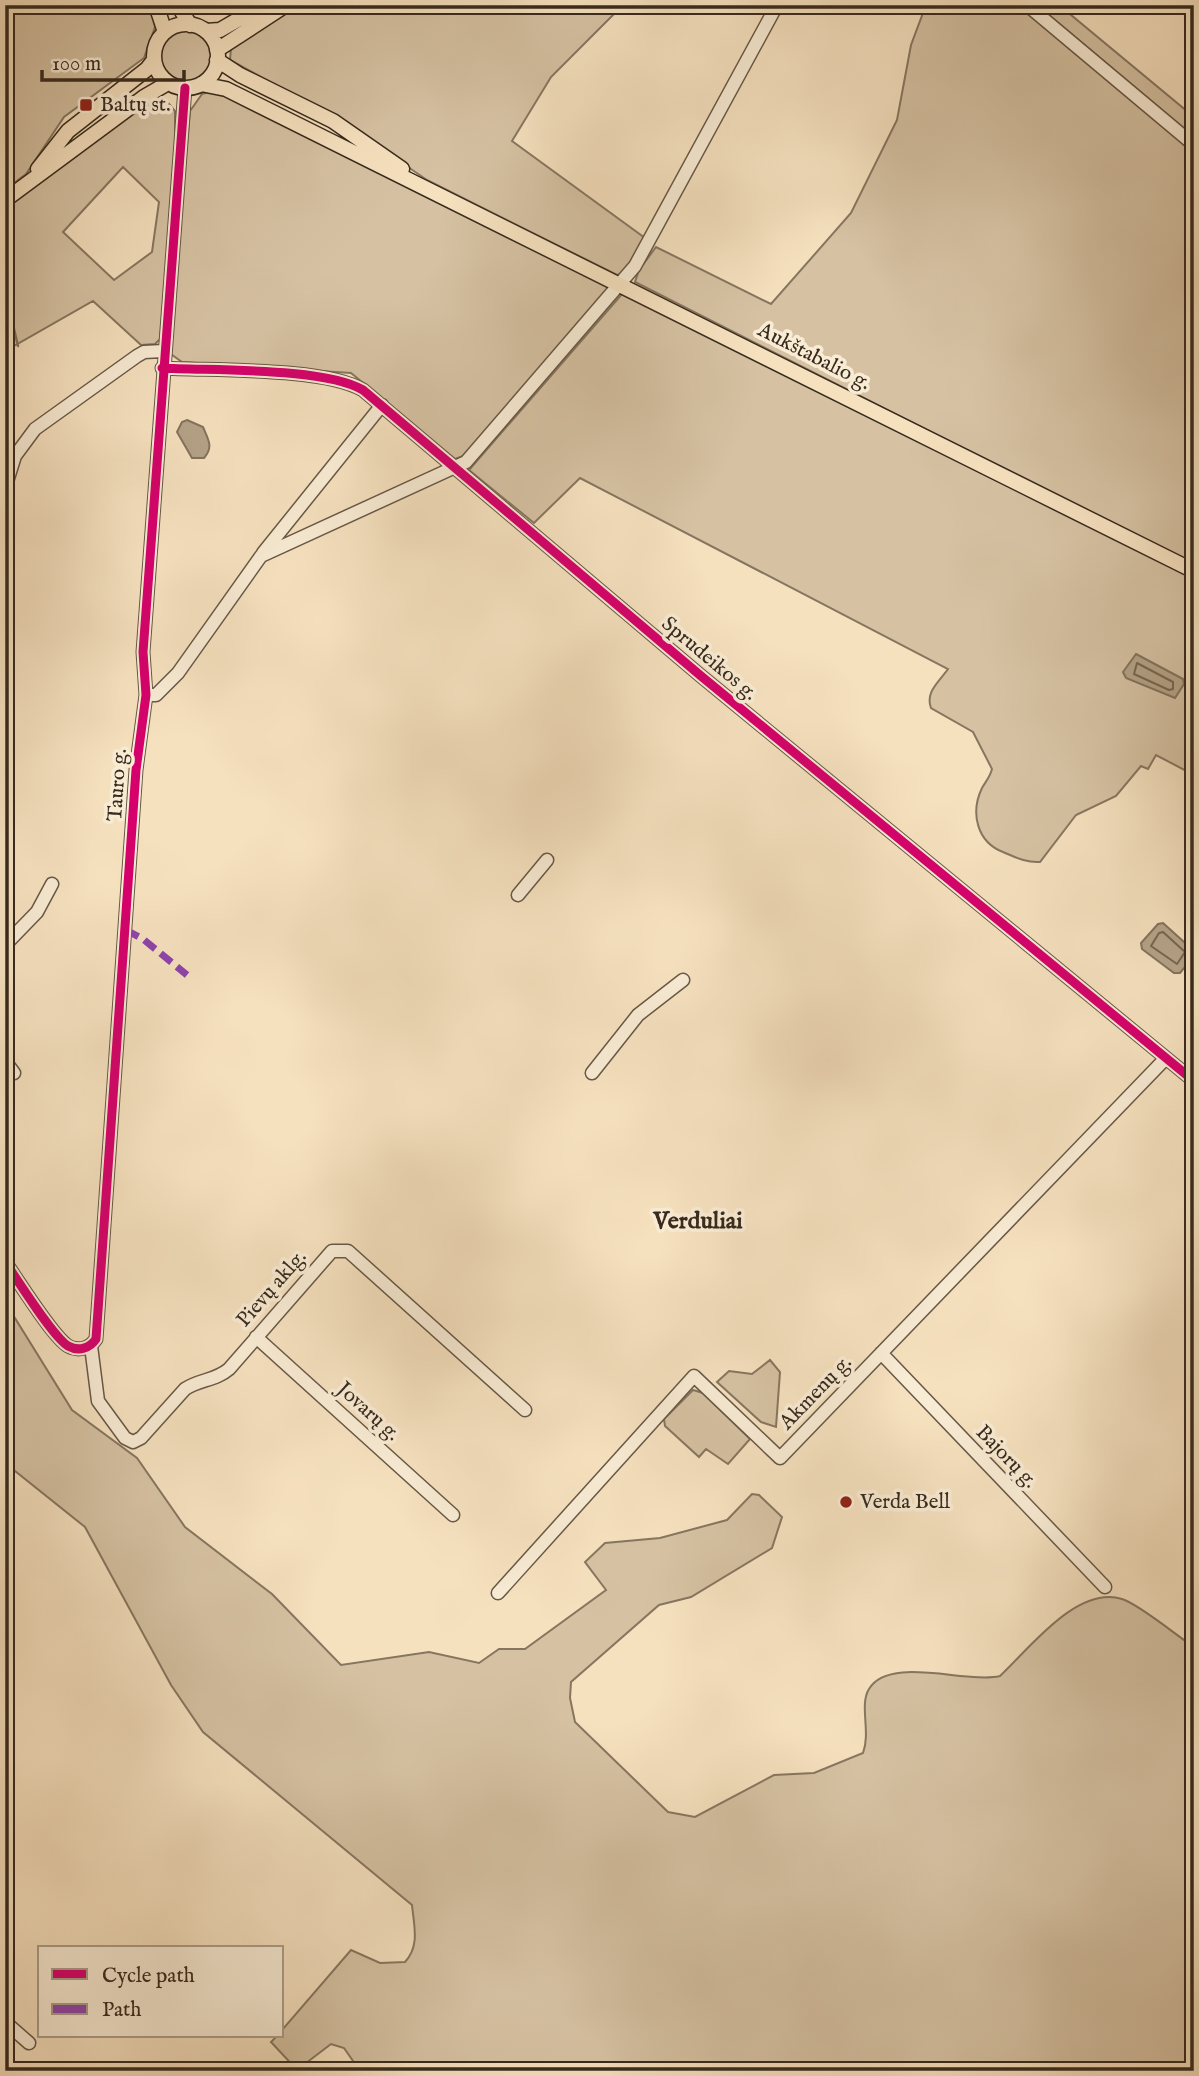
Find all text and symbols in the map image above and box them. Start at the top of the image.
scale bar [42,38,184,82]
text: 100 m [52,51,101,78]
place label: Baltų st. [100,92,171,119]
marker: Baltų st. [78,97,94,113]
street label: Aukštabalio g. [752,317,875,397]
street label: Sprudeikos g. [655,611,763,707]
street label: Tauro g. [102,748,134,822]
district label: Verduliai [652,1206,743,1237]
street label: Pievų aklg. [231,1245,313,1333]
street label: Akmenų g. [773,1350,858,1437]
street label: Jovarų g. [329,1375,405,1448]
street label: Bajorų g. [969,1420,1043,1494]
place label: Verda Bell [859,1489,950,1516]
marker: Verda Bell [838,1494,854,1510]
legend [38,1946,284,2038]
text: Cycle path [102,1963,195,1990]
text: Path [102,1997,141,2024]

